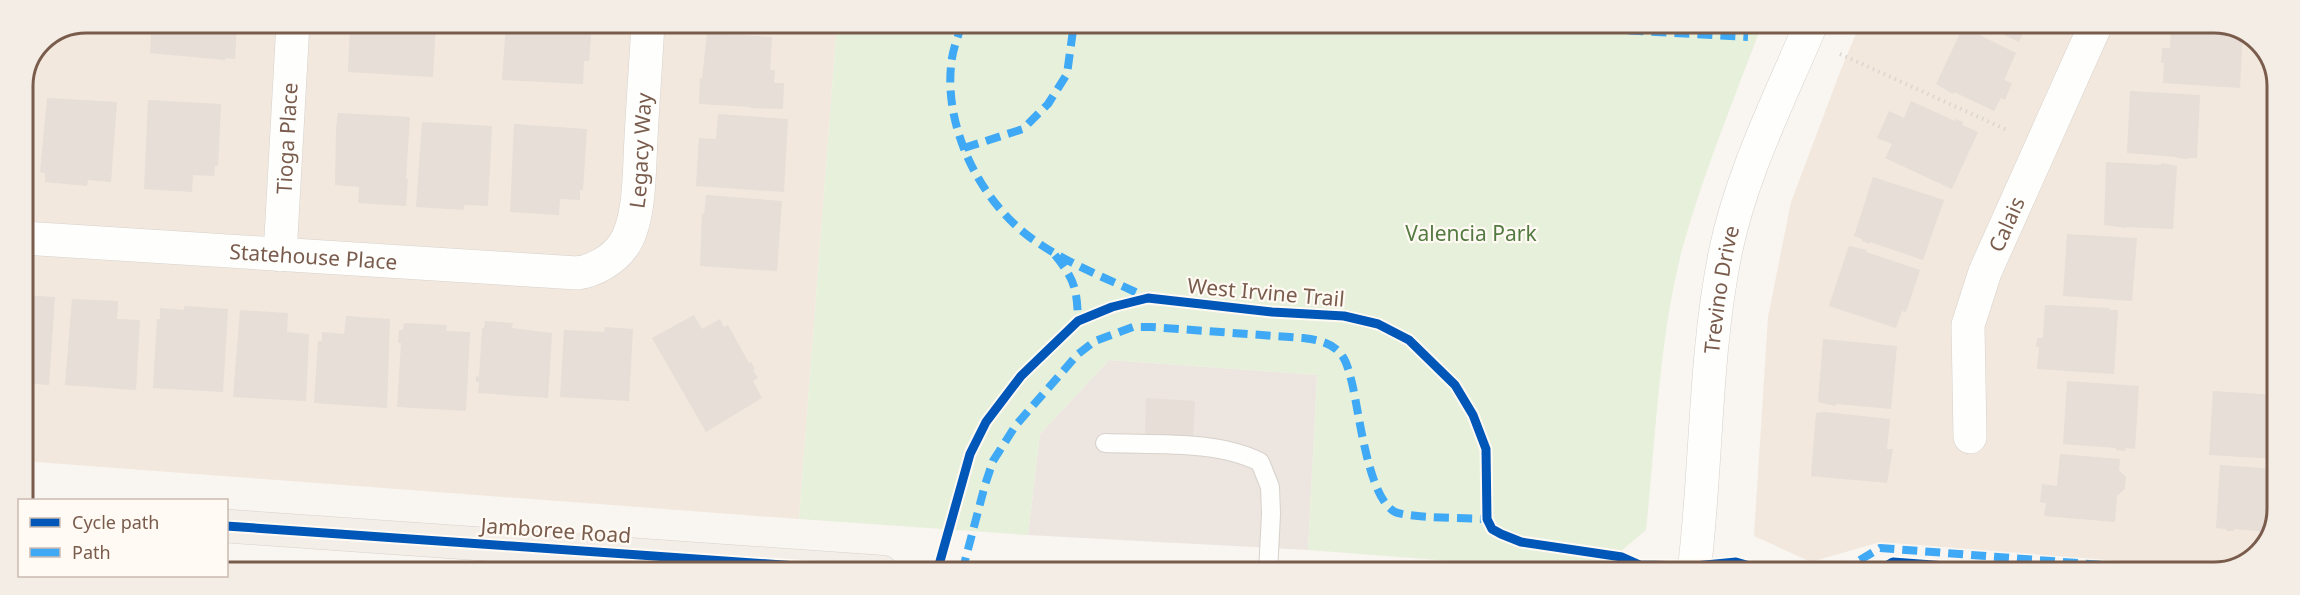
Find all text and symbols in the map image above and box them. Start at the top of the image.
street label: Tioga Place [269,82,304,195]
street label: Legacy Way [622,92,658,210]
street label: Calais [1982,192,2031,256]
park label: Valencia Park [1405,219,1537,247]
street label: Trevino Drive [1697,222,1745,355]
street label: Statehouse Place [229,237,398,276]
street label: West Irvine Trail [1186,271,1346,313]
legend [18,499,228,577]
text: Cycle path [72,510,159,534]
street label: Jamboree Road [478,511,632,549]
text: Path [72,540,111,564]

